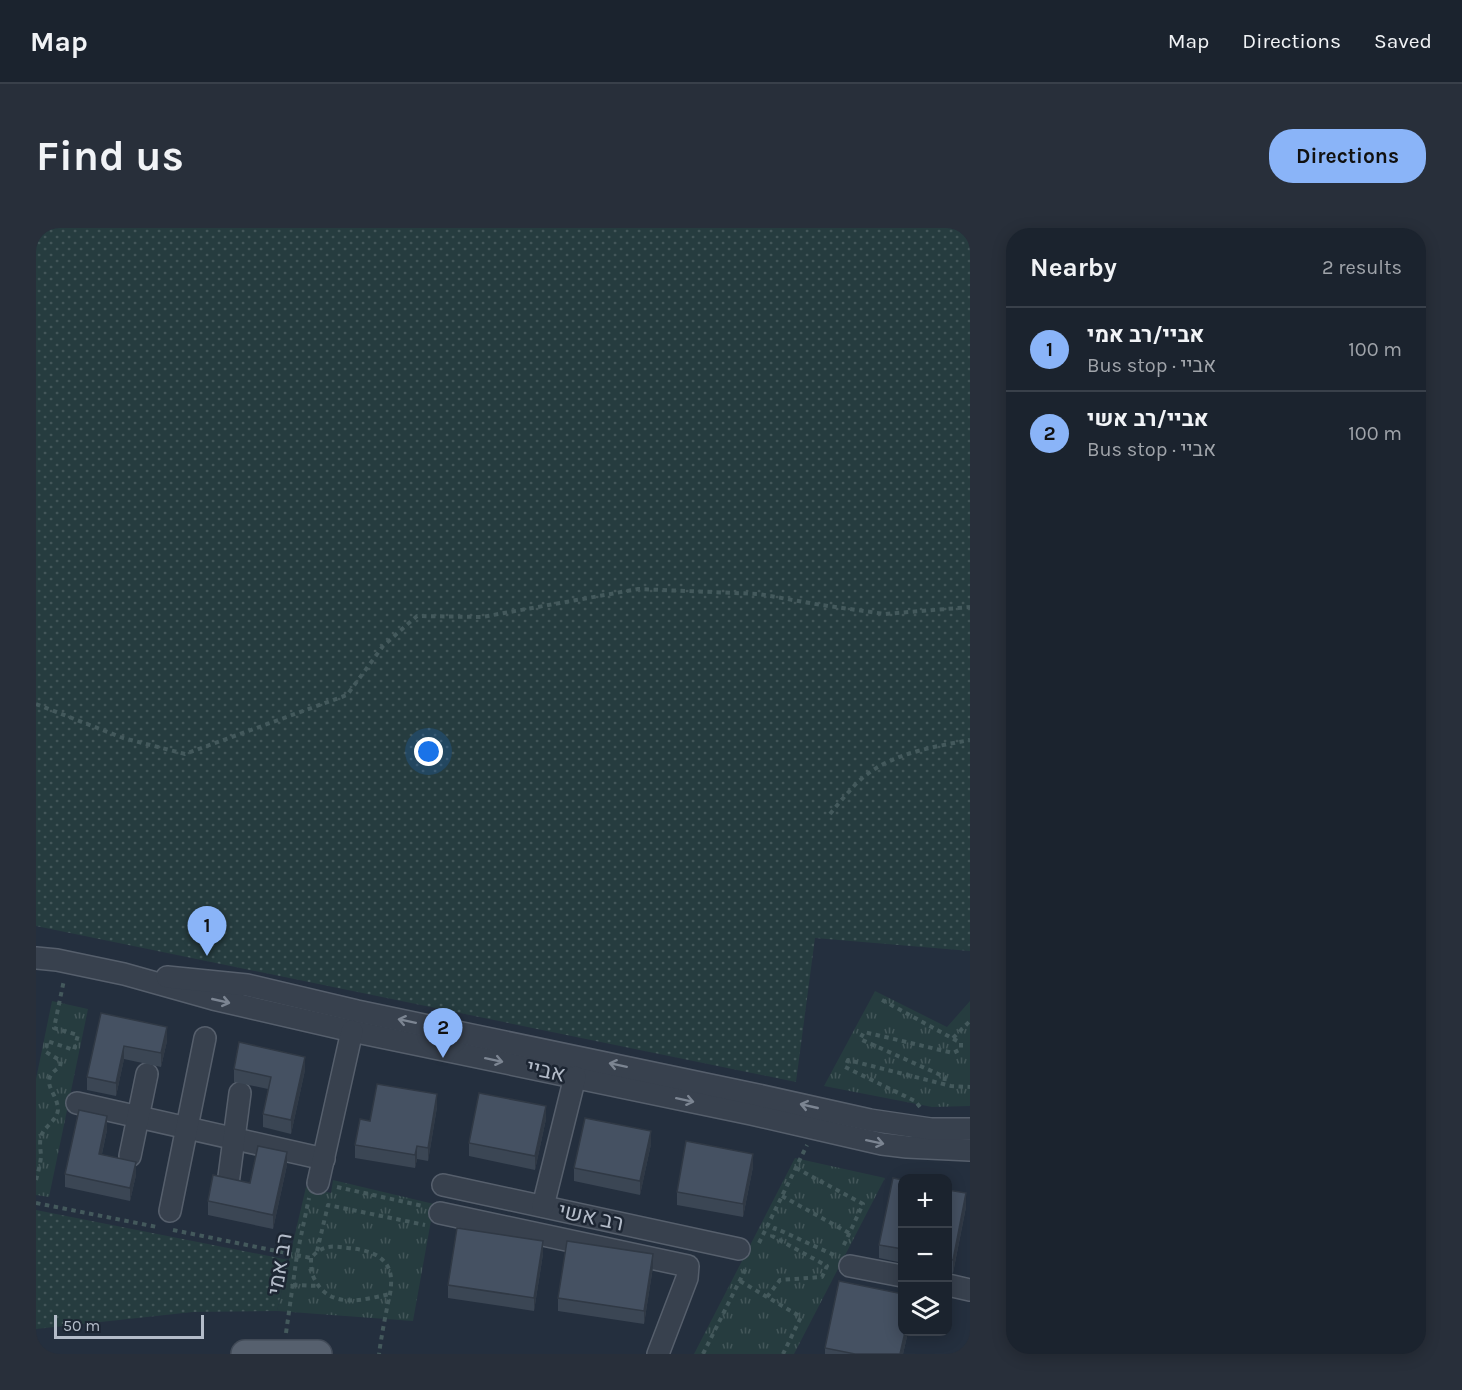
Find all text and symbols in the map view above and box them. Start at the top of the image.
text: Map [30,25,88,58]
text: Map [1168,29,1209,53]
text: Directions [1242,29,1341,53]
text: Saved [1374,29,1432,53]
button: Directions [1269,129,1426,183]
text: Find us [36,131,184,181]
text: Nearby [1030,252,1117,283]
text: 2 results [1322,256,1402,279]
text: אביי/רב אמי [1087,322,1204,348]
text: 1 [1046,338,1053,361]
text: 100 m [1348,338,1402,361]
text: Bus stop · אביי [1087,354,1216,377]
text: אביי/רב אשי [1087,406,1209,432]
text: 2 [1043,422,1056,445]
text: 100 m [1348,422,1402,445]
text: Bus stop · אביי [1087,438,1216,461]
your location [414,737,443,766]
pin: 1 [188,906,226,956]
one-way arrow [212,995,231,1007]
pin: 2 [424,1008,462,1058]
one-way arrow [397,1015,417,1026]
street label: אביי [524,1054,568,1088]
one-way arrow [484,1055,503,1066]
one-way arrow [609,1059,628,1070]
one-way arrow [674,1095,694,1106]
one-way arrow [799,1100,819,1111]
one-way arrow [865,1137,884,1149]
map controls [898,1174,952,1336]
button: + [898,1174,952,1228]
street label: רב אשי [556,1197,626,1237]
button: − [898,1228,952,1282]
street label: רב אמי [262,1231,298,1297]
button: layers [898,1282,952,1336]
scale bar [54,1312,204,1340]
text: 50 m [63,1316,100,1335]

